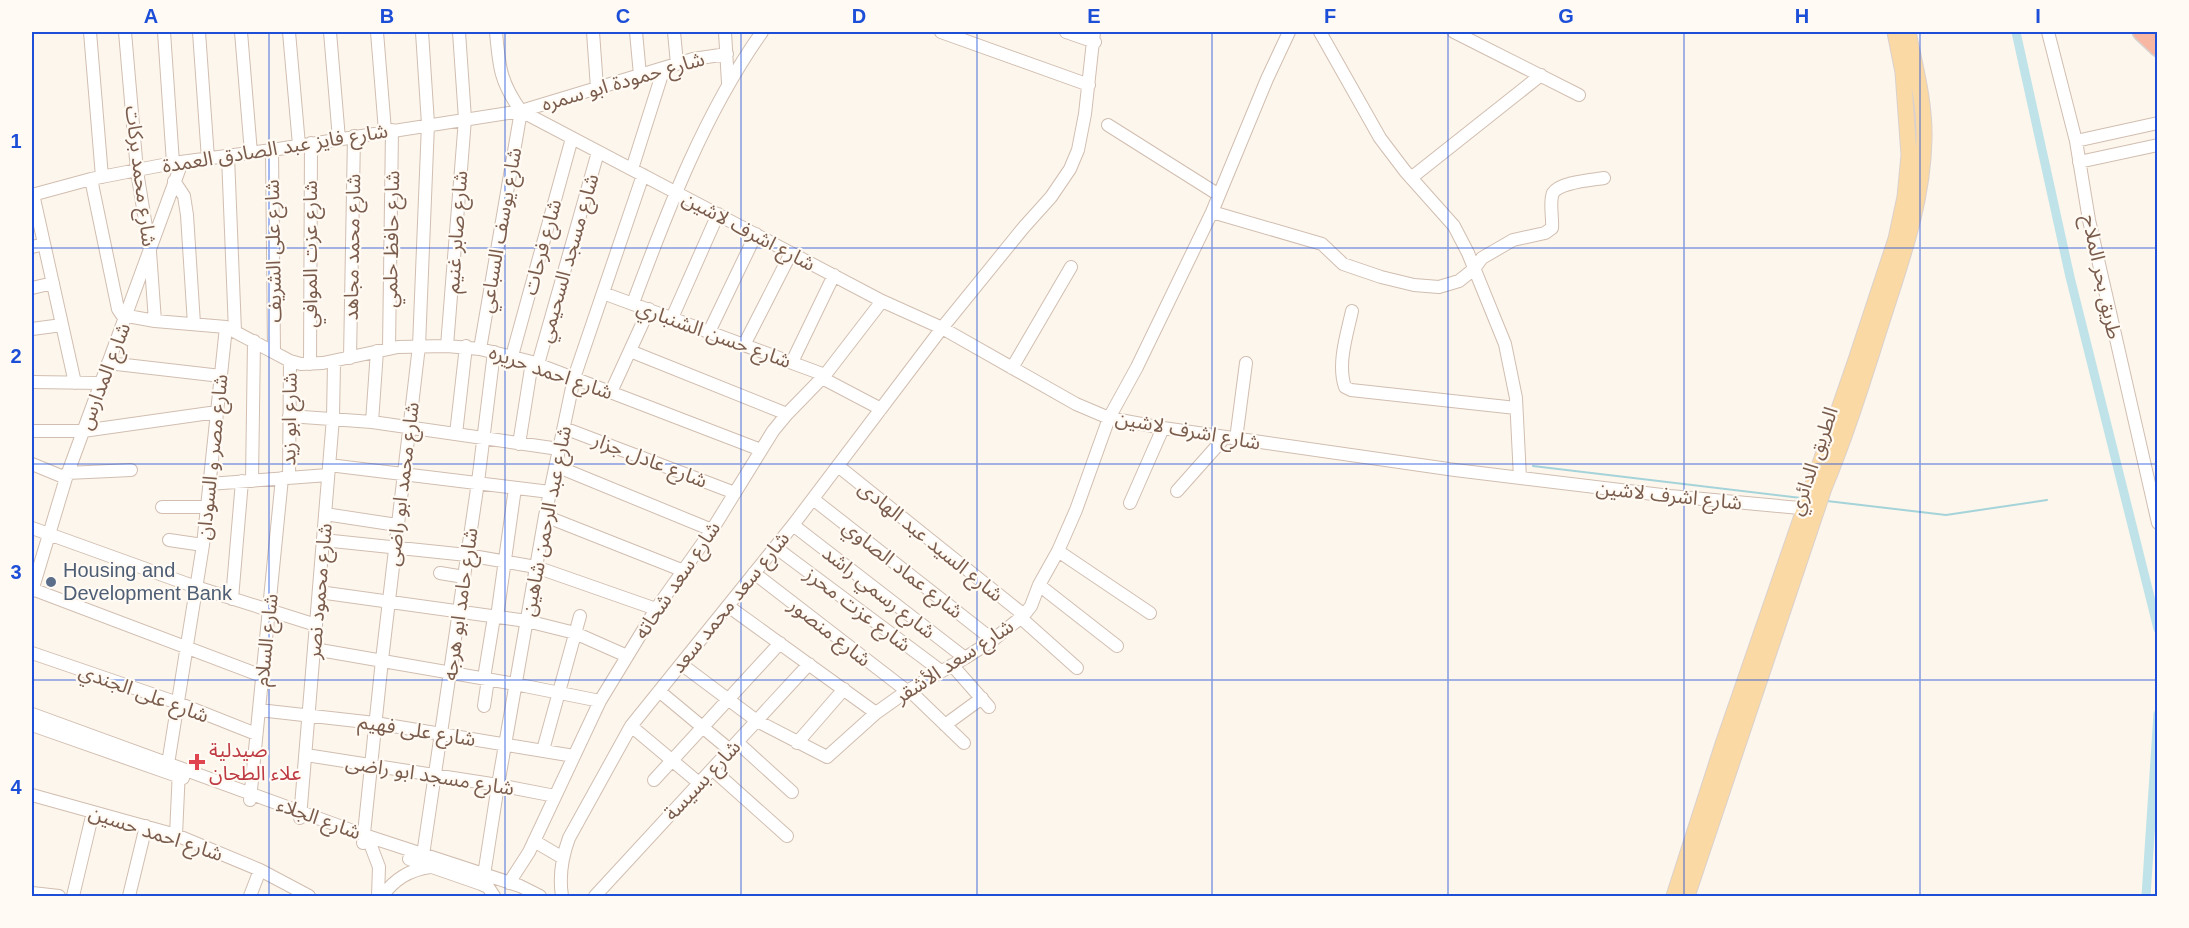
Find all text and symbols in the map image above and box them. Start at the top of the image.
text: A [144,5,158,27]
text: B [380,5,394,27]
text: C [616,5,630,27]
text: D [852,5,866,27]
text: E [1087,5,1101,27]
text: F [1324,5,1336,27]
text: G [1558,5,1574,27]
text: H [1795,5,1809,27]
text: I [2035,5,2041,27]
street label: شارع حمودة ابو سمره [539,47,708,119]
street label: شارع محمد بركات [117,104,161,248]
street label: شارع فايز عبد الصادق العمدة [161,119,390,181]
text: 1 [10,130,22,152]
street label: شارع يوسف السباعي [475,146,530,315]
street label: شارع حافظ حلمي [379,170,408,308]
street label: شارع صابر غنيم [441,170,475,294]
street label: شارع مسجد السحيمي [533,171,607,346]
street label: شارع محمد مجاهد [340,173,368,321]
street label: شارع على الشريف [261,179,289,323]
street label: شارع عزت الموافي [299,180,326,328]
street label: شارع اشرف لاشين [677,187,819,279]
street label: شارع فرحات [519,197,569,298]
street label: طريق بحر الملاح [2074,213,2126,342]
street label: شارع حسن الشنباري [632,296,794,376]
street label: شارع المدارس [74,320,138,434]
street label: شارع احمد حريره [485,341,616,407]
text: 2 [10,345,22,367]
street label: شارع ابو زيد [277,372,305,466]
street label: شارع مصر و السودان [192,373,236,541]
street label: شارع محمد ابو راضى [381,401,427,568]
street label: الطريق الدائري [1784,404,1846,520]
street label: شارع اشرف لاشين [1113,406,1262,458]
street label: شارع عبد الرحمن شاهين [517,424,579,619]
street label: شارع عادل جزار [587,428,710,496]
street label: شارع السيد عبد الهادى [852,476,1007,609]
street label: شارع اشرف لاشين [1594,476,1743,518]
street label: شارع عماد الصاوي [836,515,967,626]
street label: شارع سعد شحاته [630,517,728,645]
street label: شارع محمود نصر [302,522,340,661]
street label: شارع حامد ابو هرجه [438,526,486,682]
street label: شارع سعد محمد سعد [667,527,797,679]
street label: شارع رسمي راشد [816,541,940,646]
place label: Housing and Development Bank [63,559,233,604]
text: 3 [10,561,22,583]
street label: شارع عزت محرز [798,562,915,659]
marker: Housing and Development Bank [44,575,58,589]
street label: شارع السلام [250,593,286,688]
street label: شارع منصور [781,593,875,674]
street label: شارع سعد الأشقر [890,615,1020,711]
street label: شارع على الجندي [75,659,212,731]
street label: شارع على فهيم [356,710,477,754]
street label: شارع بسيسة [659,736,747,827]
place label: صيدلية علاء الطحان [209,739,301,785]
street label: شارع مسجد ابو راضى [343,751,516,803]
marker: صيدلية علاء الطحان [190,755,204,769]
text: 4 [10,776,22,798]
street label: شارع الجلاء [273,793,364,847]
street label: شارع احمد حسين [85,801,226,869]

